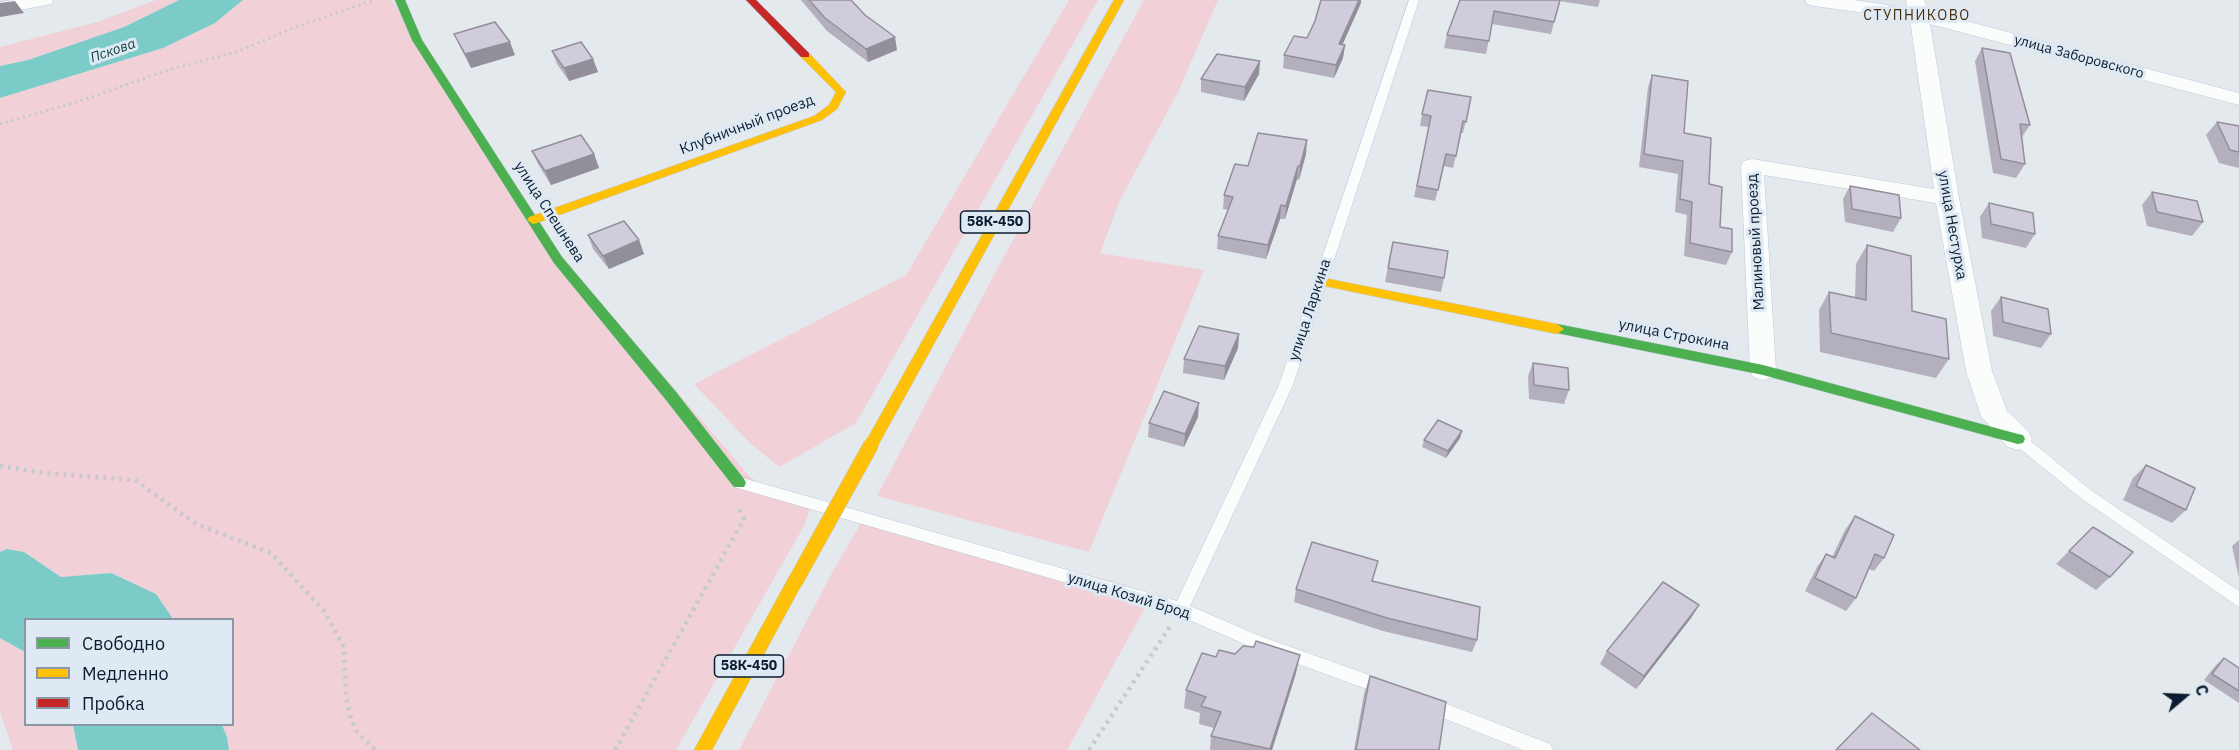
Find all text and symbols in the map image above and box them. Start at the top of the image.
district label: СТУПНИКОВО [1863,8,1971,24]
street label: улица Заборовского [2012,32,2146,82]
water label: Пскова [88,35,138,67]
street label: Клубничный проезд [677,91,817,159]
street label: улица Спешнева [510,158,588,266]
street label: улица Нестурха [1934,169,1970,281]
street label: Малиновый проезд [1743,173,1769,311]
road number: 58К-450 [960,211,1030,233]
street label: улица Ларкина [1285,257,1335,363]
street label: улица Строкина [1617,315,1731,355]
street label: улица Козий Брод [1066,569,1192,623]
legend [24,618,234,726]
text: Свободно [82,632,165,655]
road number: 58К-450 [714,655,783,677]
text: Медленно [82,662,169,685]
north arrow [2155,666,2215,726]
text: С [2191,682,2213,698]
text: Пробка [82,692,145,715]

